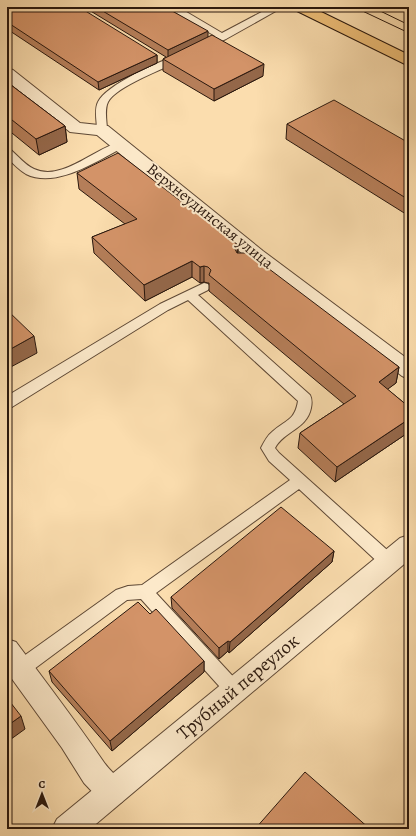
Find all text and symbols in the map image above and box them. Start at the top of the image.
street label: Верхнеудинская улица [142,158,278,274]
street label: Трубный переулок [171,628,305,746]
north arrow [22,774,62,814]
text: С [39,777,46,792]

